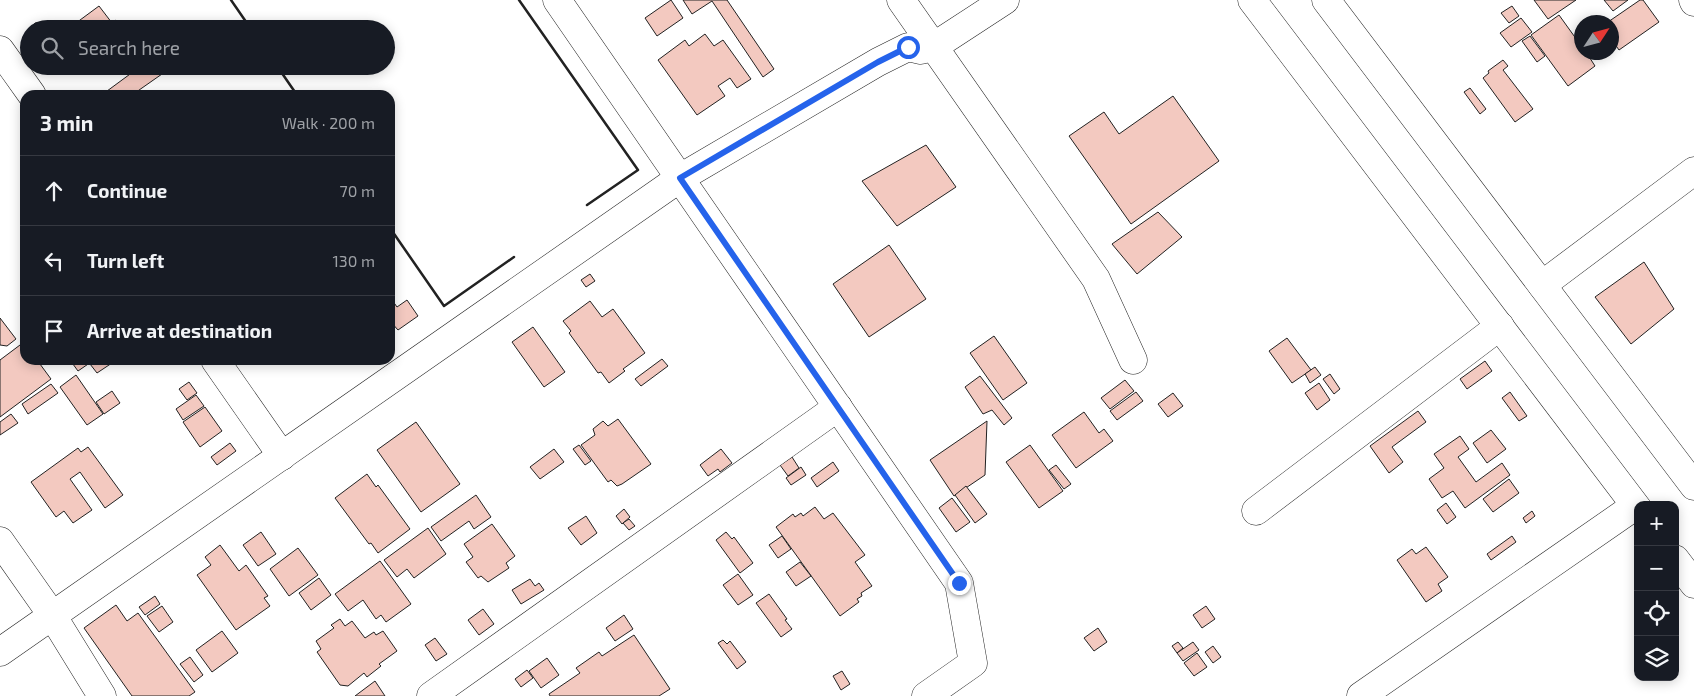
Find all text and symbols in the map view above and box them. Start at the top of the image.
north arrow [1574,15,1619,60]
search box [20,20,395,75]
icon: search [38,34,66,62]
text: Search here [78,36,180,59]
route start [897,36,920,59]
text: 3 min [40,110,93,135]
text: Walk · 200 m [282,113,375,132]
icon: ahead [40,177,68,205]
text: Continue [87,179,167,202]
text: 70 m [340,181,375,200]
icon: left [40,247,68,275]
text: Turn left [87,249,164,272]
text: 130 m [333,251,375,270]
icon: arrive [40,317,68,345]
text: Arrive at destination [87,319,272,342]
map controls [1634,501,1679,681]
button: + [1634,501,1679,546]
button: − [1634,546,1679,591]
route end [948,572,971,595]
button: locate [1634,591,1679,636]
button: layers [1634,636,1679,681]

